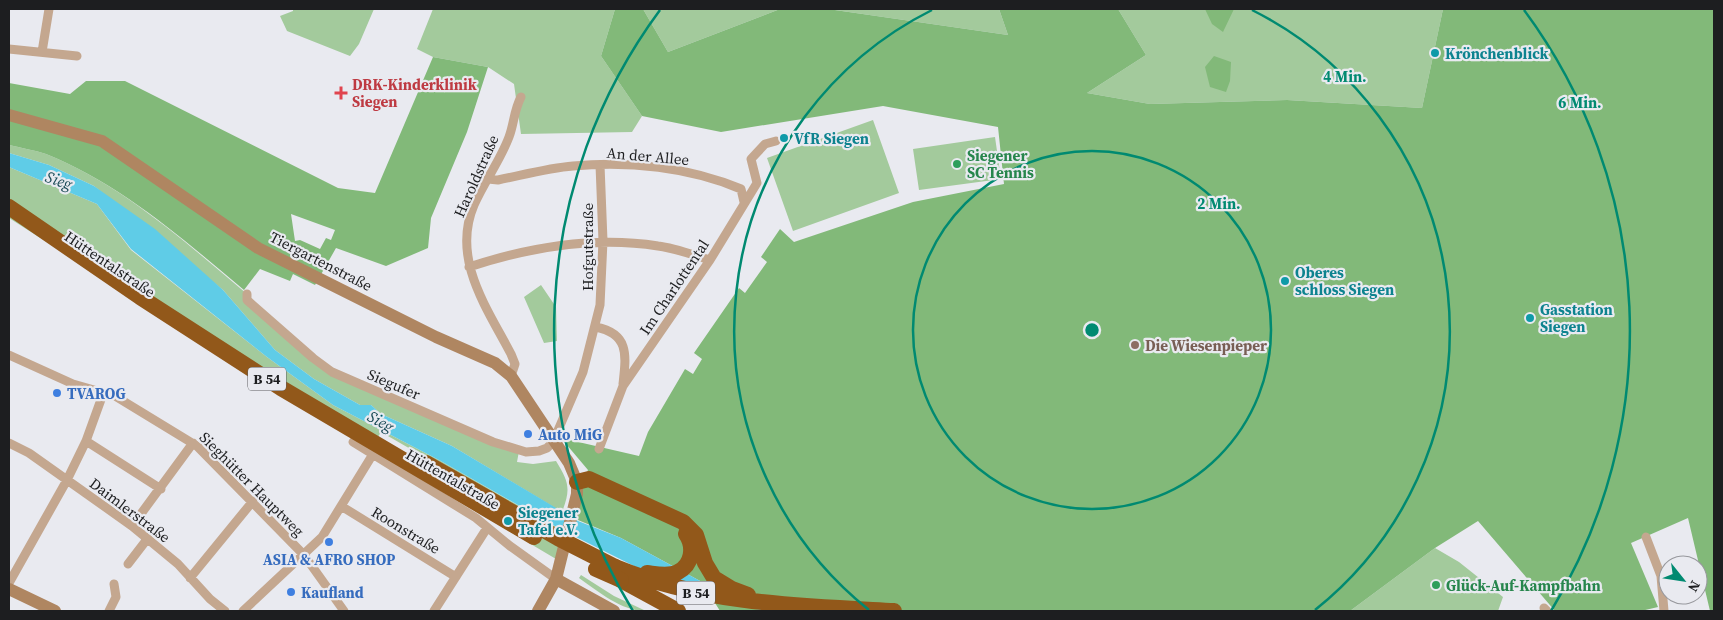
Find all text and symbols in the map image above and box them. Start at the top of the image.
place label: Krönchenblick [1445,43,1549,64]
marker: Krönchenblick [1429,47,1441,59]
text: 4 Min. [1323,66,1367,87]
place label: DRK-Kinderklinik Siegen [352,74,477,112]
marker: DRK-Kinderklinik Siegen [334,86,348,100]
text: 6 Min. [1558,92,1602,113]
place label: VfR Siegen [794,128,869,149]
street label: Haroldstraße [448,131,504,221]
marker: VfR Siegen [778,132,790,144]
street label: An der Allee [606,142,690,170]
place label: Siegener SC Tennis [967,145,1034,183]
marker: Siegener SC Tennis [951,158,963,170]
water label: Sieg [43,165,76,195]
text: 2 Min. [1197,193,1241,214]
street label: Hofgutstraße [577,203,598,291]
street label: Hüttentalstraße [60,226,160,302]
street label: Tiergartenstraße [266,226,376,296]
street label: Im Charlottental [634,235,714,339]
place label: Oberes schloss Siegen [1295,262,1394,300]
marker: Oberes schloss Siegen [1279,275,1291,287]
place label: Gasstation Siegen [1540,299,1613,337]
marker: Gasstation Siegen [1524,312,1536,324]
centre of rings [1083,321,1101,339]
place label: Die Wiesenpieper [1145,335,1267,356]
marker: Die Wiesenpieper [1129,339,1141,351]
street label: Siegufer [364,364,424,405]
road number: B 54 [248,368,286,390]
place label: TVAROG [67,383,126,404]
marker: TVAROG [51,387,63,399]
water label: Sieg [364,405,399,438]
place label: Auto MiG [538,424,602,445]
street label: Sieghütter Hauptweg [195,427,309,541]
marker: Auto MiG [522,428,534,440]
street label: Hüttentalstraße [402,444,504,515]
street label: Daimlerstraße [85,473,175,548]
street label: Roonstraße [368,501,445,559]
place label: Siegener Tafel e.V. [518,502,578,540]
marker: Siegener Tafel e.V. [502,515,514,527]
marker: ASIA & AFRO SHOP [323,536,335,548]
place label: ASIA & AFRO SHOP [263,549,395,570]
north arrow [1658,555,1708,605]
place label: Glück-Auf-Kampfbahn [1446,575,1601,596]
text: N [1683,577,1705,596]
marker: Glück-Auf-Kampfbahn [1430,579,1442,591]
place label: Kaufland [301,582,364,603]
road number: B 54 [677,582,715,604]
marker: Kaufland [285,586,297,598]

